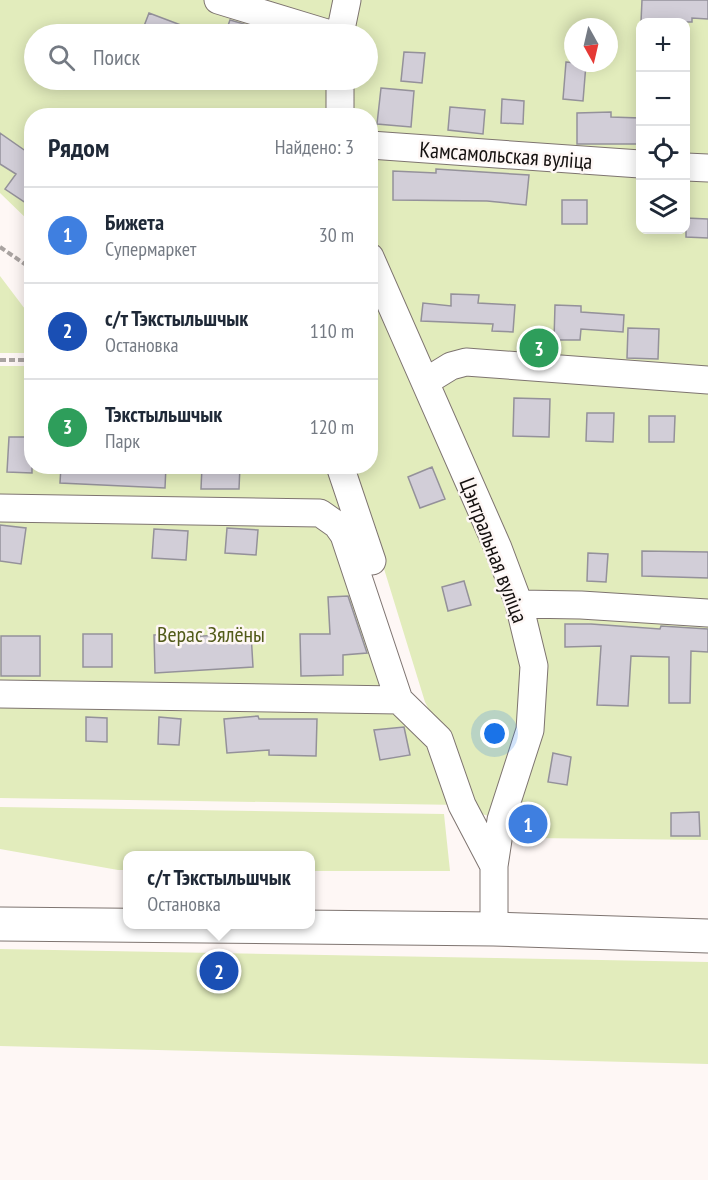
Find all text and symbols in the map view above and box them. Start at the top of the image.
north arrow [564,18,618,72]
map controls [636,18,690,234]
button: + [636,18,690,72]
search box [24,24,378,90]
icon: search [45,41,78,74]
text: Поиск [93,43,140,71]
button: − [636,72,690,126]
button: locate [636,126,690,180]
text: Рядом [48,131,109,164]
text: Найдено: 3 [275,134,354,160]
street label: Камсамольская вуліца [419,135,593,175]
button: layers [636,180,690,234]
text: Бижета [105,208,164,236]
text: 1 [63,222,72,248]
text: 30 m [319,222,354,248]
text: Супермаркет [105,236,196,262]
text: с/т Тэкстыльшчык [105,304,248,332]
text: 2 [63,318,72,344]
text: 110 m [310,318,354,344]
pin: 3 [520,326,558,370]
text: Остановка [105,332,178,358]
text: Тэкстыльшчык [105,400,222,428]
text: 3 [63,414,72,440]
text: 120 m [310,414,354,440]
text: Парк [105,428,140,454]
street label: Цэнтральная вуліца [453,473,535,627]
park label: Верас Зялёны [157,620,265,648]
your location [480,719,509,748]
pin: 1 [508,802,548,846]
popup [123,851,315,929]
text: с/т Тэкстыльшчык [147,863,291,891]
text: Остановка [147,891,221,917]
pin: 2 [200,948,238,994]

